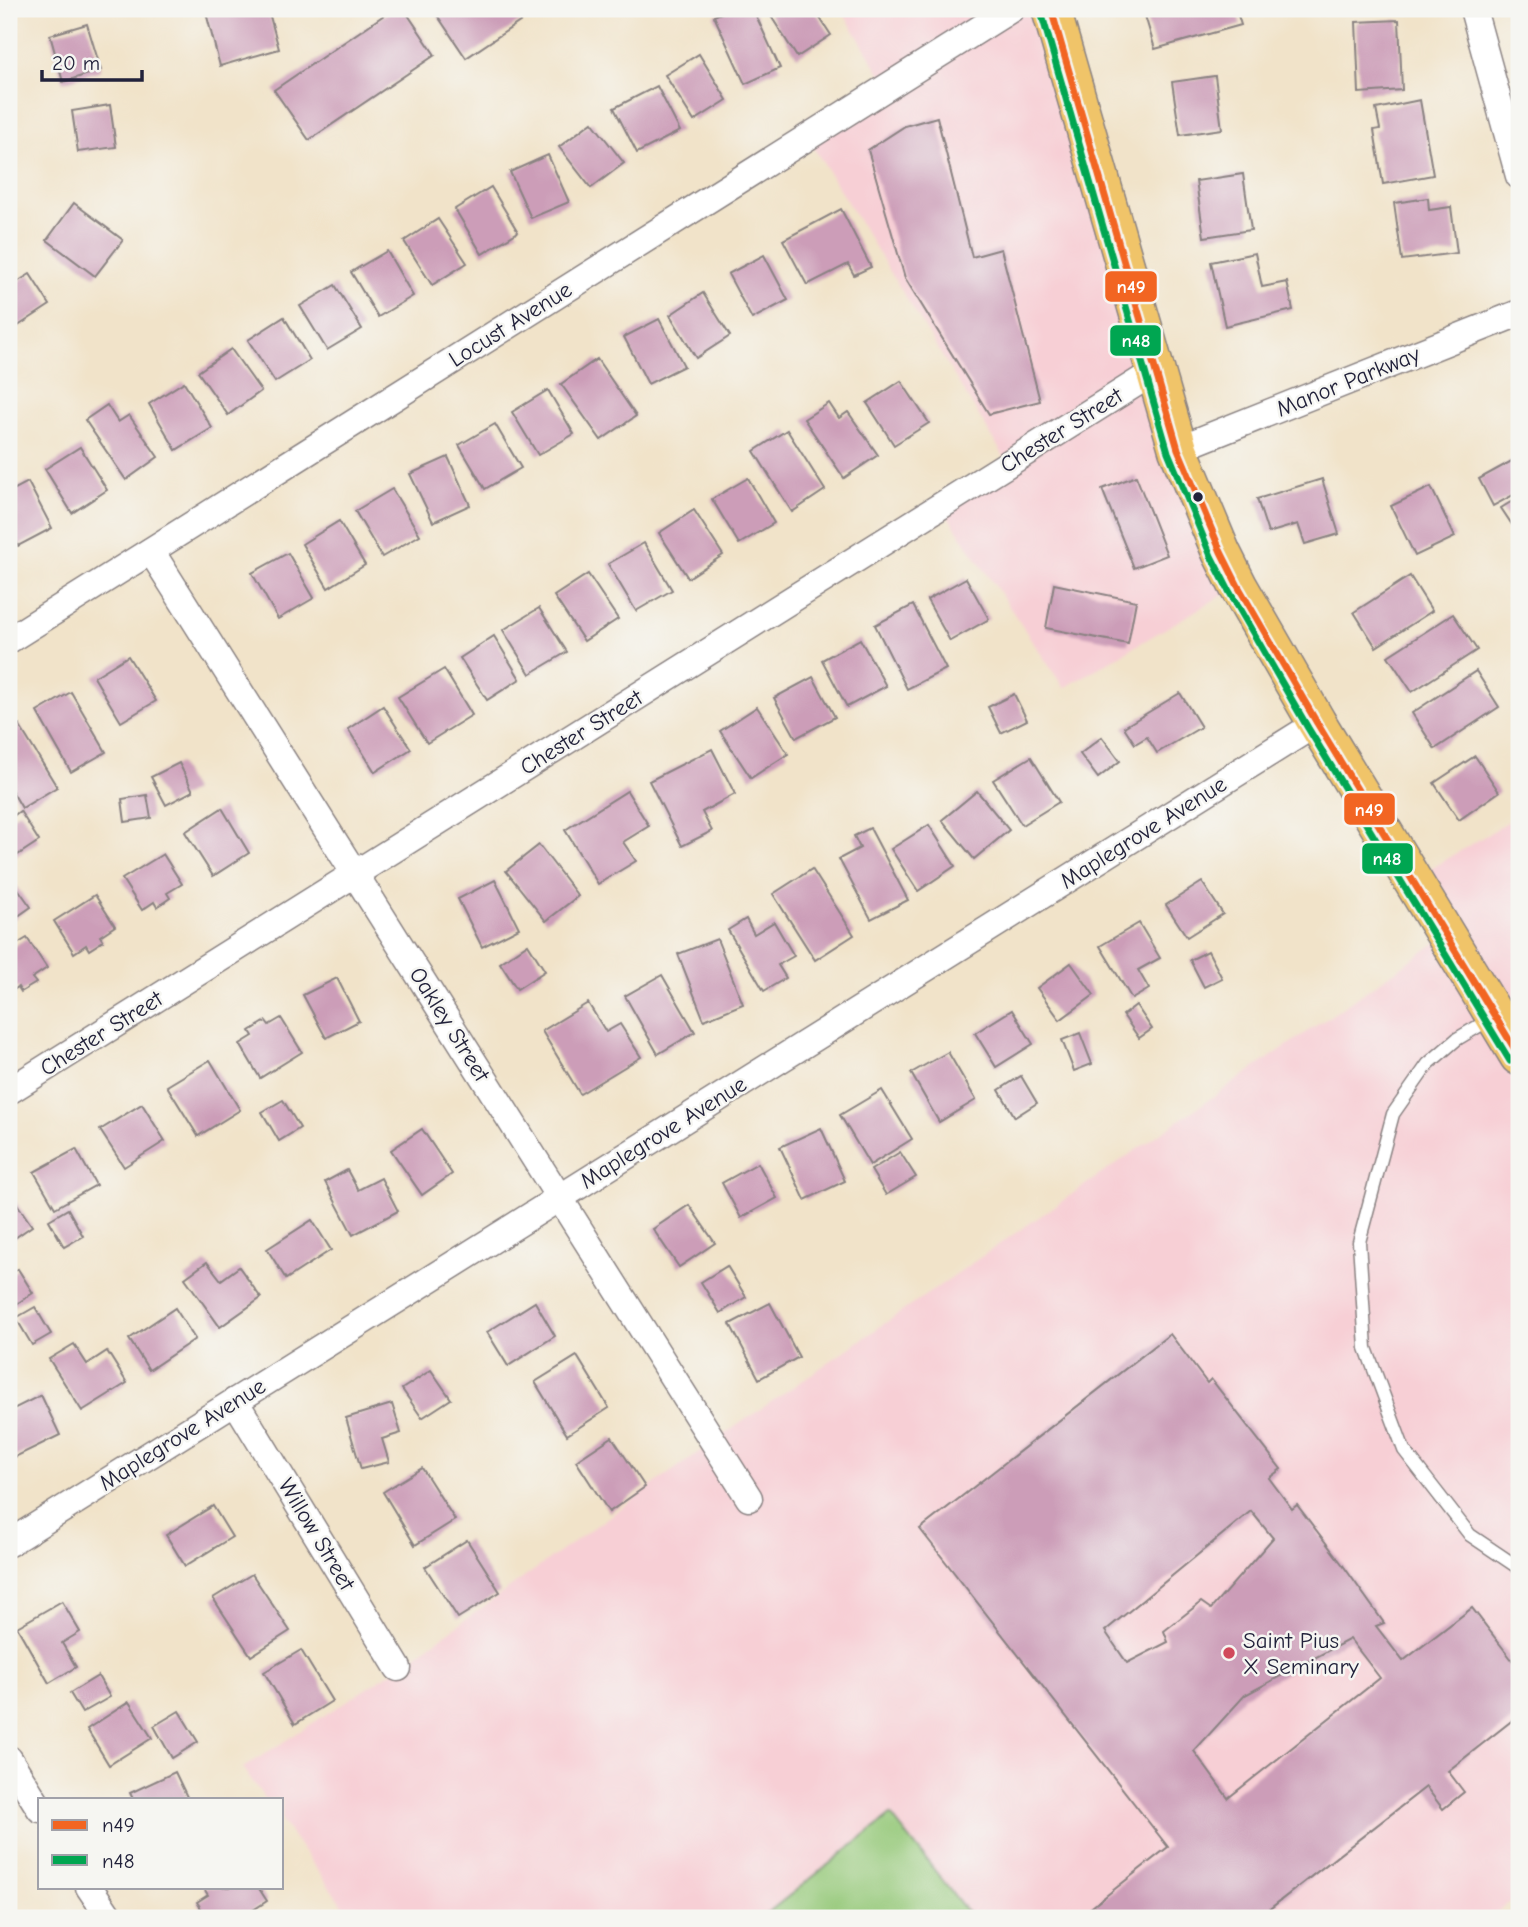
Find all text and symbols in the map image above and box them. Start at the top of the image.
scale bar [42,38,142,82]
text: 20 m [52,51,100,75]
line badge: n49 [1104,270,1158,303]
street label: Locust Avenue [444,276,577,373]
text: n49 [1116,276,1146,298]
line badge: n48 [1109,324,1162,357]
text: n48 [1122,330,1150,352]
street label: Manor Parkway [1272,340,1425,423]
street label: Chester Street [995,381,1129,479]
unlabelled marker [1191,490,1205,504]
street label: Chester Street [515,683,649,781]
street label: Maplegrove Avenue [1055,770,1231,895]
line badge: n49 [1343,792,1396,826]
text: n49 [1354,799,1384,821]
line badge: n48 [1361,842,1414,875]
text: n48 [1373,848,1401,870]
street label: Oakley Street [404,962,496,1088]
street label: Chester Street [35,984,169,1082]
street label: Maplegrove Avenue [575,1070,751,1195]
street label: Maplegrove Avenue [94,1372,270,1497]
street label: Willow Street [272,1473,361,1597]
place label: Saint Pius X Seminary [1243,1627,1360,1680]
marker: Saint Pius X Seminary [1221,1645,1237,1661]
legend [38,1798,284,1888]
text: n49 [102,1813,135,1837]
text: n48 [102,1849,135,1873]

